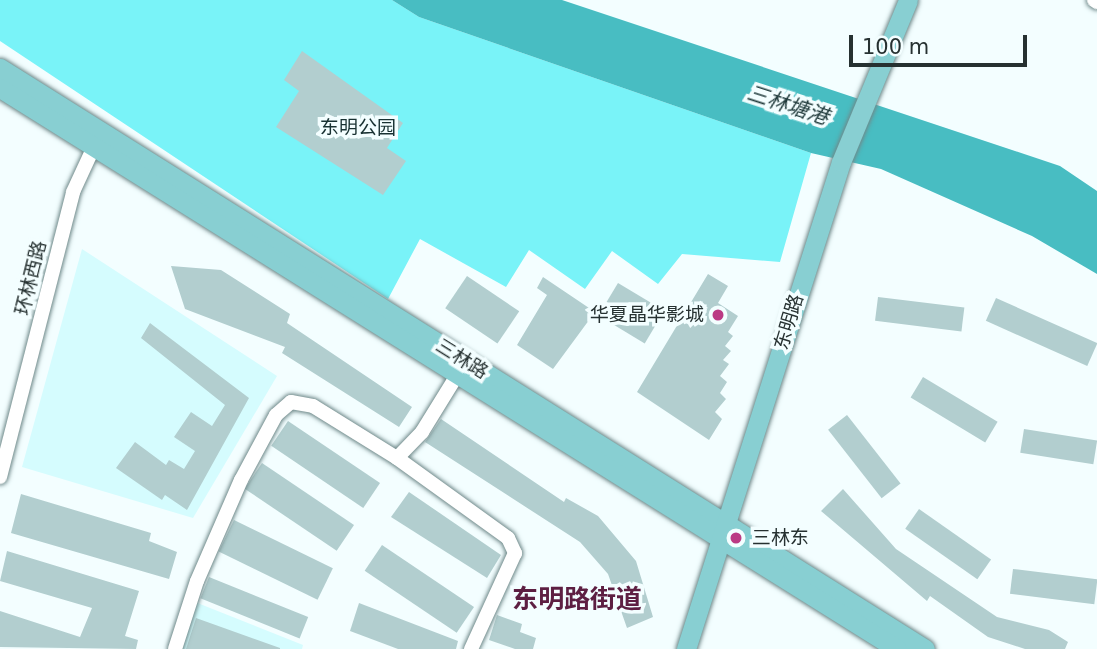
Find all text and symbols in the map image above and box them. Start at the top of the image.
scale bar [852,21,1030,65]
text: 100 m [862,35,929,59]
water label: 三林塘港 [744,80,832,130]
park label: 东明公园 [320,117,396,139]
street label: 环林西路 [11,238,51,318]
street label: 东明路 [770,291,808,353]
place label: 华夏晶华影城 [590,304,704,326]
marker: 华夏晶华影城 [710,307,726,323]
street label: 三林路 [432,334,492,384]
place label: 三林东 [752,527,809,549]
marker: 三林东 [726,528,746,548]
district label: 东明路街道 [512,584,642,616]

